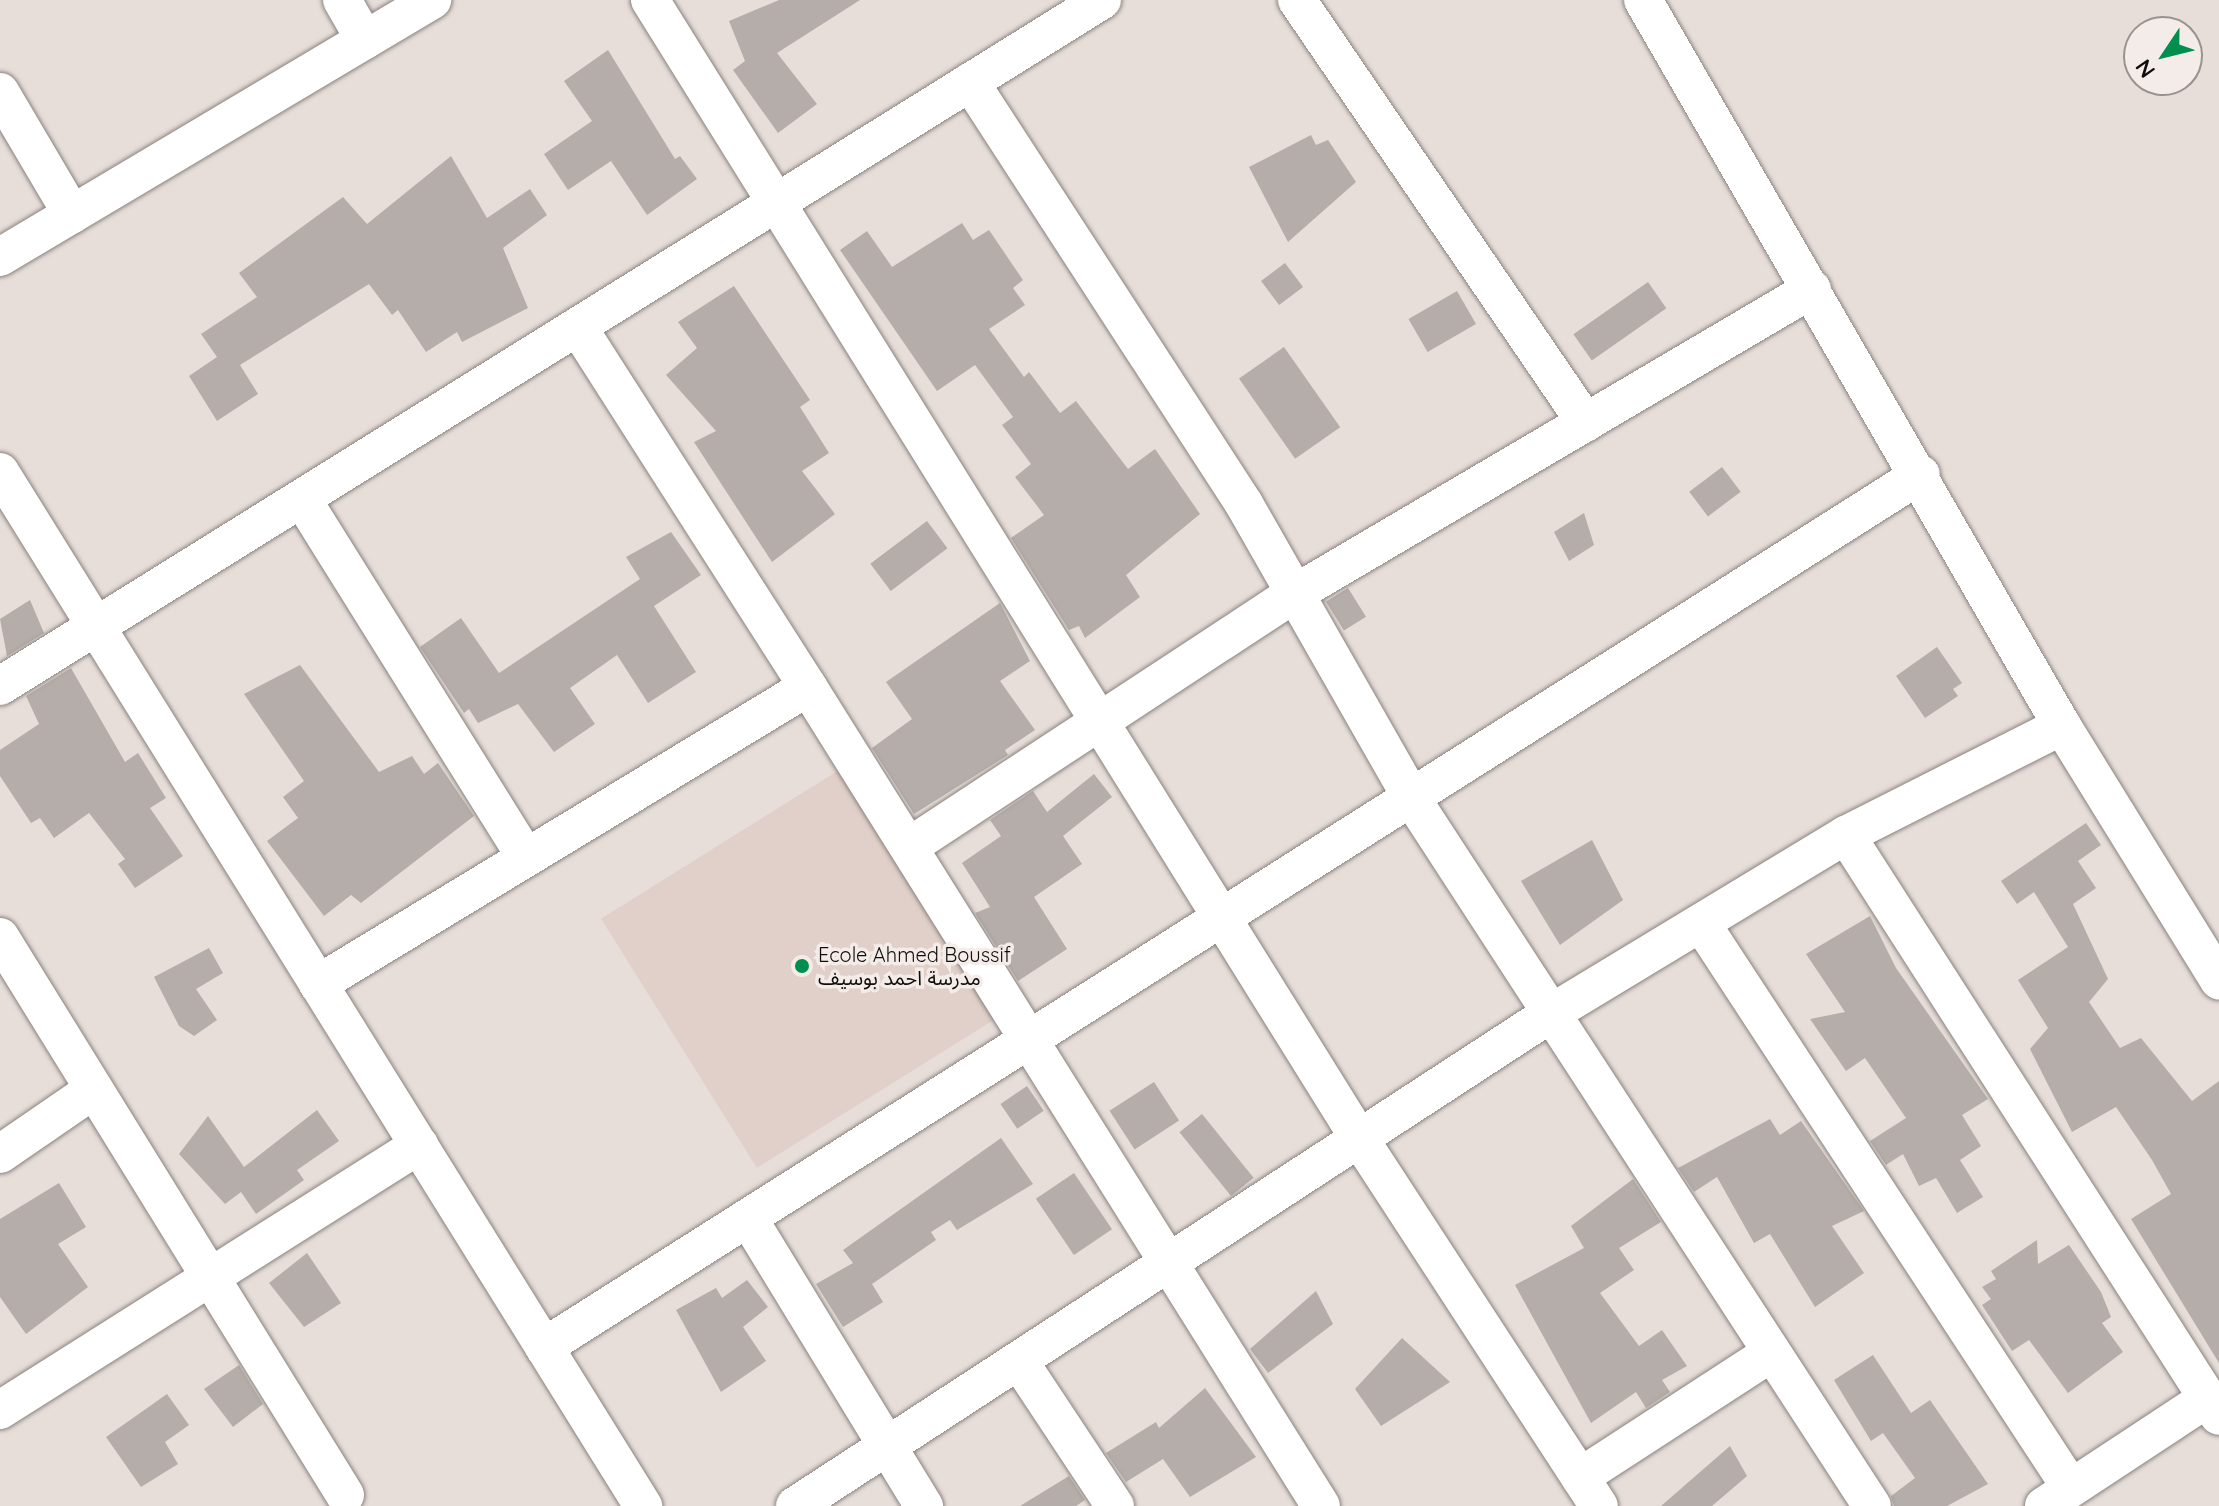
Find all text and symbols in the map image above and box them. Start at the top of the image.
north arrow [2123,16,2203,96]
text: N [2129,54,2161,83]
place label: Ecole Ahmed Boussif مدرسة احمد بوسيف [818,942,1011,989]
marker: Ecole Ahmed Boussif مدرسة احمد بوسيف [793,957,811,975]

